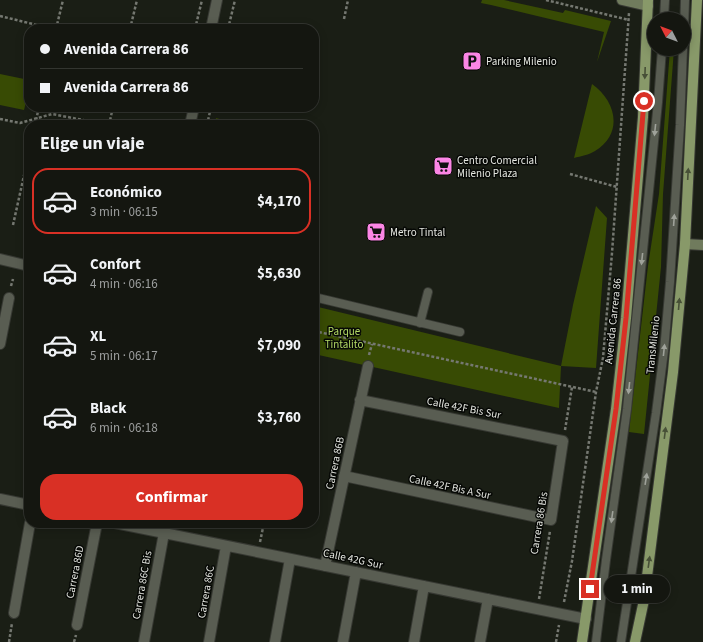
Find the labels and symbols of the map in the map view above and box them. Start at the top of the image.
north arrow [647,12,691,56]
parking icon: Parking Milenio [461,50,483,72]
place label: Parking Milenio [486,54,557,69]
one-way arrow [642,67,648,80]
route start [635,92,653,110]
one-way arrow [652,124,659,136]
place label: Centro Comercial Milenio Plaza [457,153,537,181]
supermarket icon: Centro Comercial Milenio Plaza [432,155,454,177]
one-way arrow [685,167,691,180]
one-way arrow [671,214,678,227]
supermarket icon: Metro Tintal [365,221,387,243]
place label: Metro Tintal [390,225,446,240]
one-way arrow [639,253,646,265]
street label: Avenida Carrera 86 [601,277,625,365]
one-way arrow [676,298,683,310]
street label: TransMilenio [642,315,664,375]
park label: Parque Tintalito [325,324,363,352]
one-way arrow [660,344,667,356]
one-way arrow [626,382,632,394]
street label: Calle 42F Bis Sur [426,393,503,423]
one-way arrow [661,427,668,439]
street label: Carrera 86B [322,435,348,491]
street label: Calle 42F Bis A Sur [408,471,493,503]
one-way arrow [643,473,649,485]
street label: Carrera 86 Bis [527,490,551,555]
one-way arrow [609,511,615,523]
street label: Carrera 86D [63,544,88,600]
street label: Calle 42G Sur [322,545,384,573]
street label: Carrera 86C Bis [129,549,155,620]
one-way arrow [646,556,652,568]
street label: Carrera 86C [194,564,218,620]
callout: 1 min [604,575,670,603]
route end [581,580,599,598]

